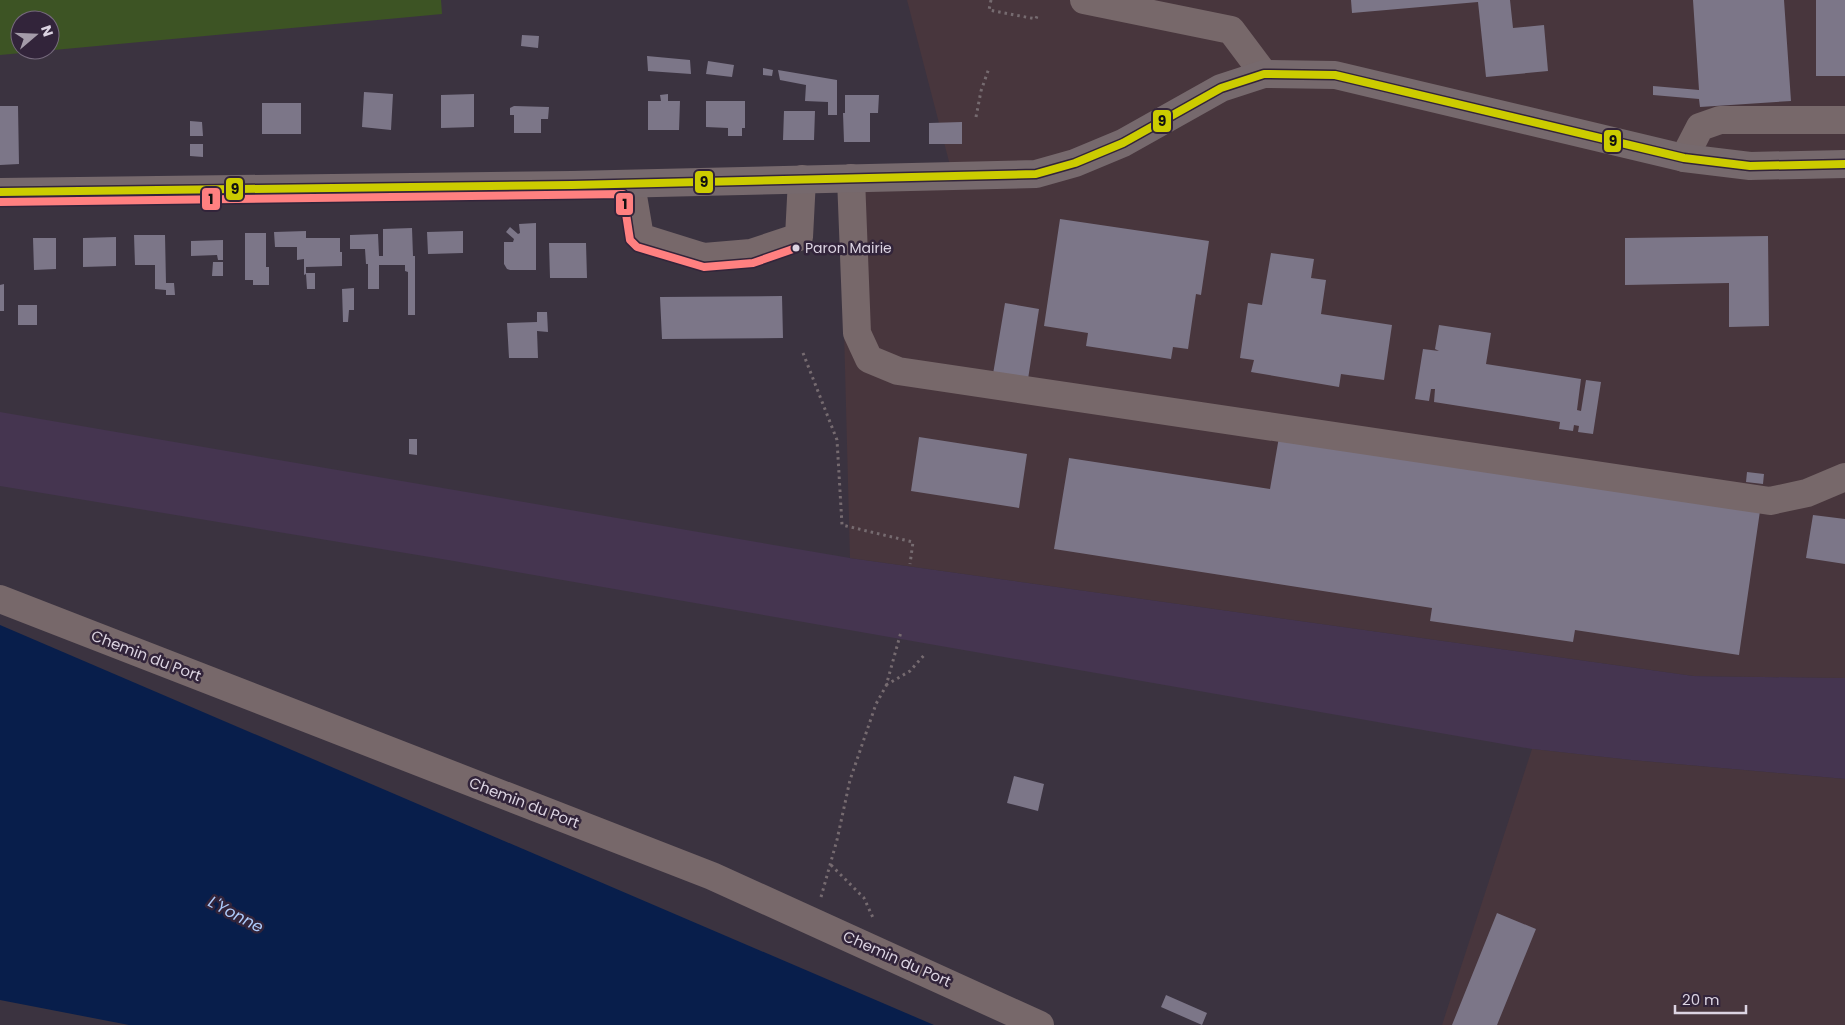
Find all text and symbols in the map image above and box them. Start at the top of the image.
north arrow [10,10,60,60]
text: N [36,23,58,39]
line badge: 9 [1152,109,1172,133]
text: 9 [1158,111,1166,131]
line badge: 9 [1603,129,1622,153]
text: 9 [1609,131,1617,151]
line badge: 9 [694,170,714,194]
text: 9 [700,172,708,192]
line badge: 9 [225,177,244,201]
text: 9 [231,179,239,199]
line badge: 1 [201,187,221,211]
text: 1 [208,189,214,209]
line badge: 1 [615,192,634,216]
text: 1 [622,194,628,214]
place label: Paron Mairie [805,238,892,258]
marker: Paron Mairie [791,243,801,253]
street label: Chemin du Port [88,625,204,686]
street label: Chemin du Port [466,772,582,833]
water label: L'Yonne [204,890,267,939]
street label: Chemin du Port [840,925,955,992]
scale bar [1675,982,1746,1014]
text: 20 m [1682,989,1720,1010]

